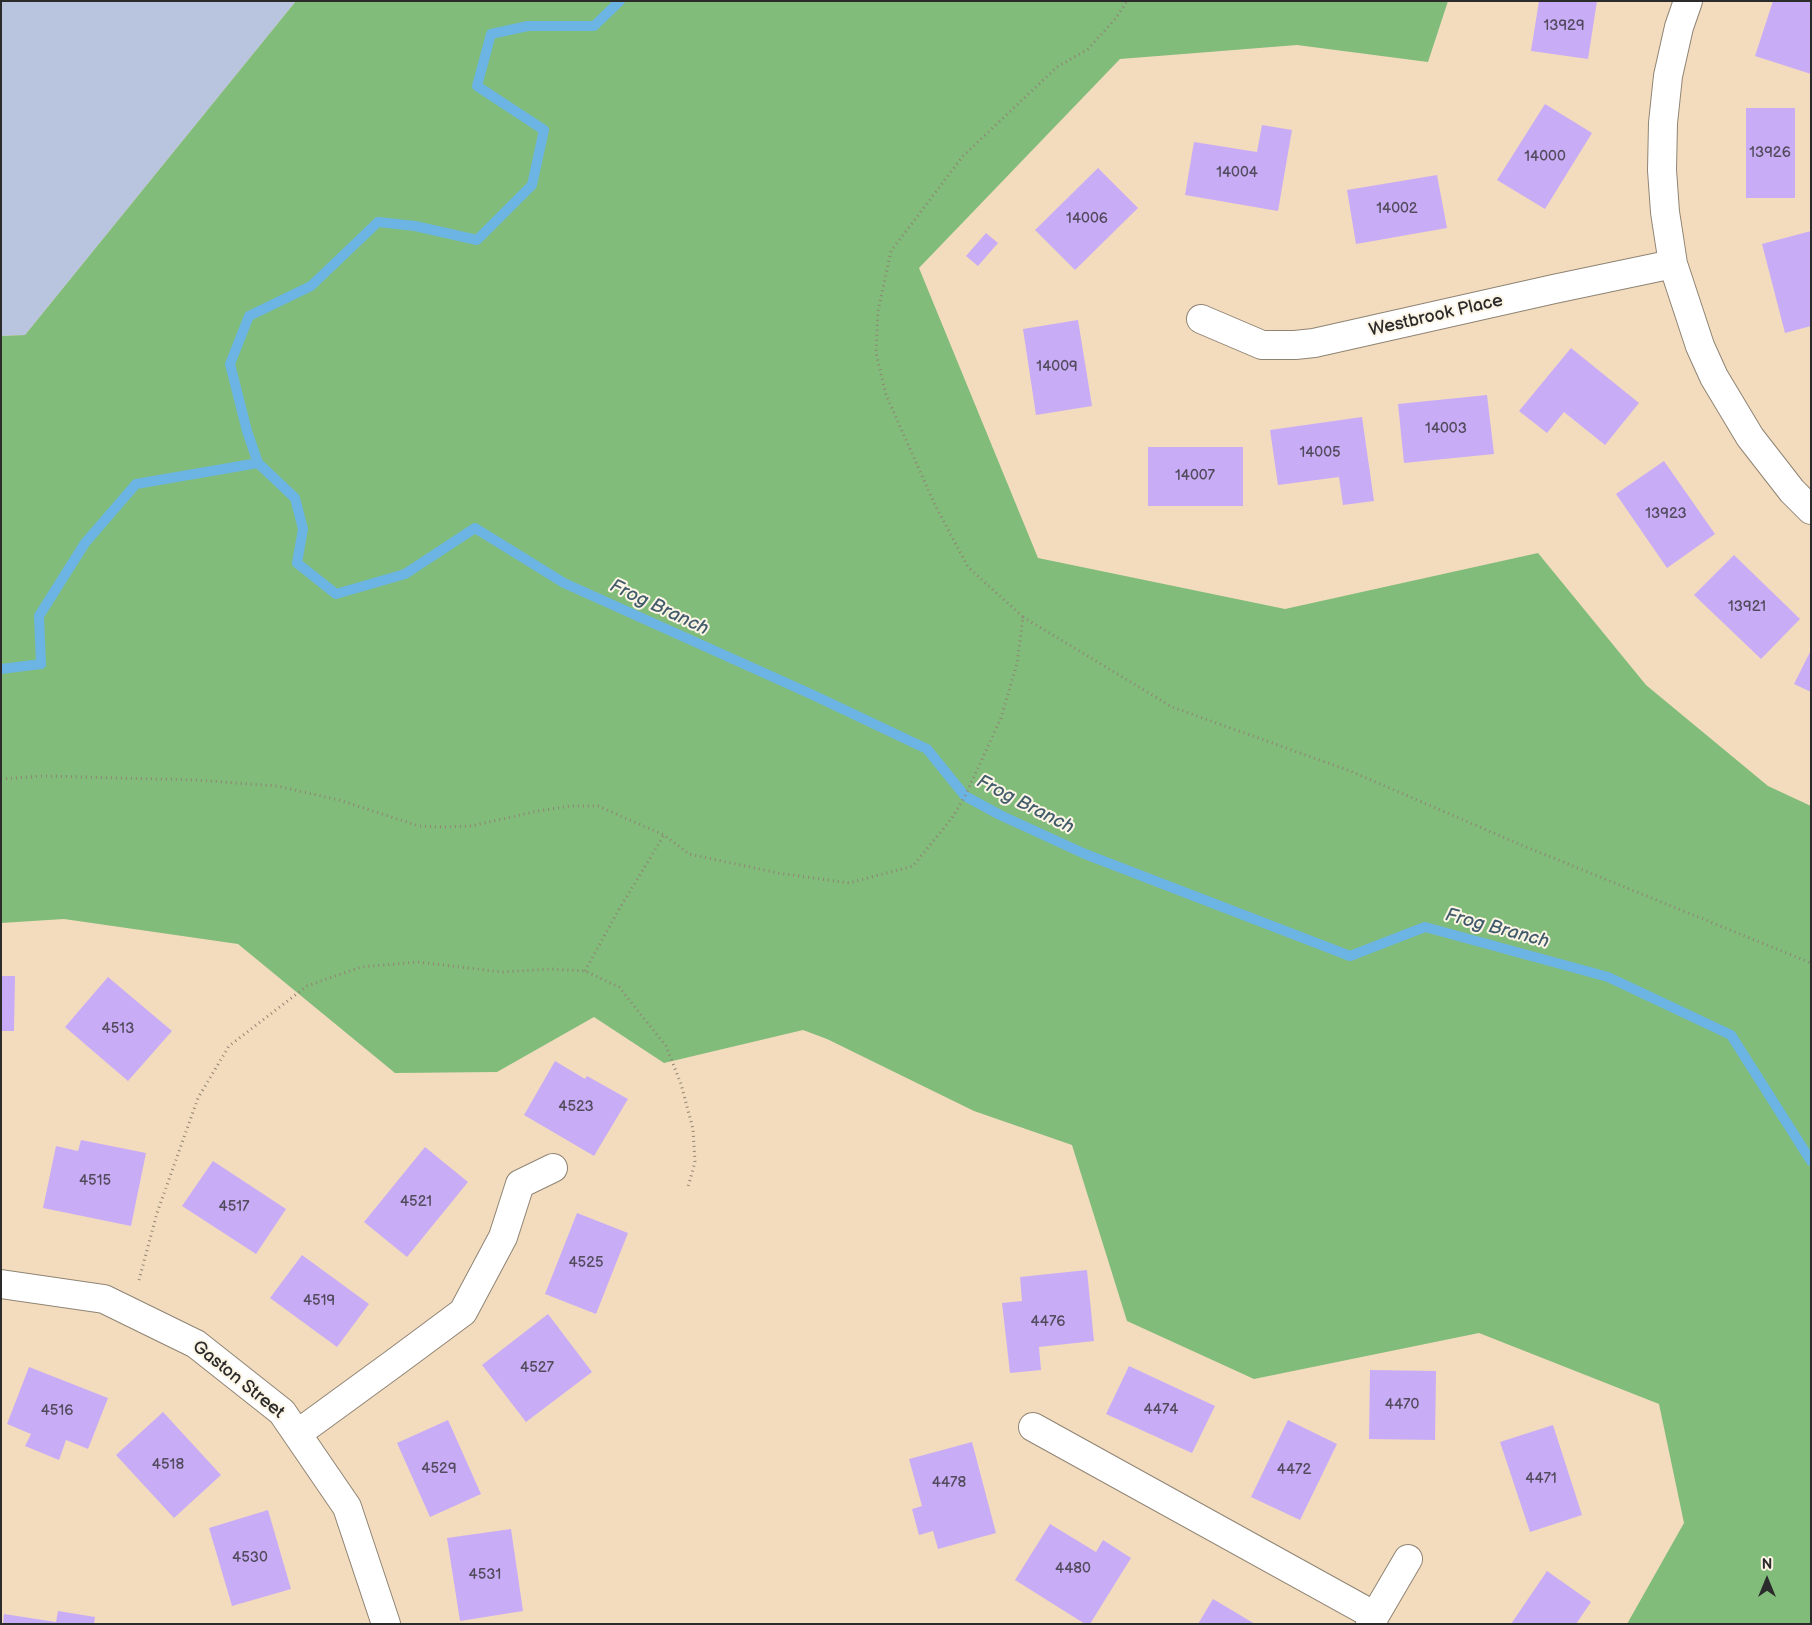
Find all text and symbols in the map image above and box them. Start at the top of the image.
house number: 13929 [1543,17,1585,35]
house number: 13926 [1749,144,1791,162]
house number: 14000 [1524,148,1566,166]
house number: 14004 [1216,164,1258,182]
house number: 14002 [1376,200,1418,218]
house number: 14006 [1066,210,1108,228]
street label: Westbrook Place [1367,290,1505,342]
house number: 14009 [1036,358,1078,376]
house number: 14003 [1425,420,1467,438]
house number: 14005 [1299,444,1341,462]
house number: 14007 [1175,467,1215,485]
house number: 13923 [1645,505,1687,523]
water label: Frog Branch [606,575,712,641]
house number: 13921 [1728,598,1766,616]
water label: Frog Branch [972,771,1078,839]
water label: Frog Branch [1443,904,1551,954]
house number: 4513 [102,1020,134,1038]
house number: 4523 [558,1098,594,1116]
house number: 4515 [79,1172,111,1190]
house number: 4521 [400,1193,432,1211]
house number: 4517 [219,1198,249,1216]
house number: 4525 [568,1254,604,1272]
house number: 4519 [303,1292,335,1310]
house number: 4476 [1031,1313,1065,1331]
street label: Gaston Street [188,1336,288,1424]
house number: 4527 [520,1359,554,1377]
house number: 4470 [1385,1396,1419,1414]
house number: 4474 [1144,1401,1178,1419]
house number: 4516 [41,1402,73,1420]
house number: 4518 [152,1456,184,1474]
house number: 4529 [421,1460,457,1478]
house number: 4472 [1277,1461,1311,1479]
house number: 4471 [1525,1470,1557,1488]
house number: 4478 [932,1474,966,1492]
house number: 4530 [232,1549,268,1567]
north arrow [1742,1555,1792,1605]
text: N [1762,1556,1772,1573]
house number: 4480 [1055,1560,1091,1578]
house number: 4531 [469,1566,501,1584]

